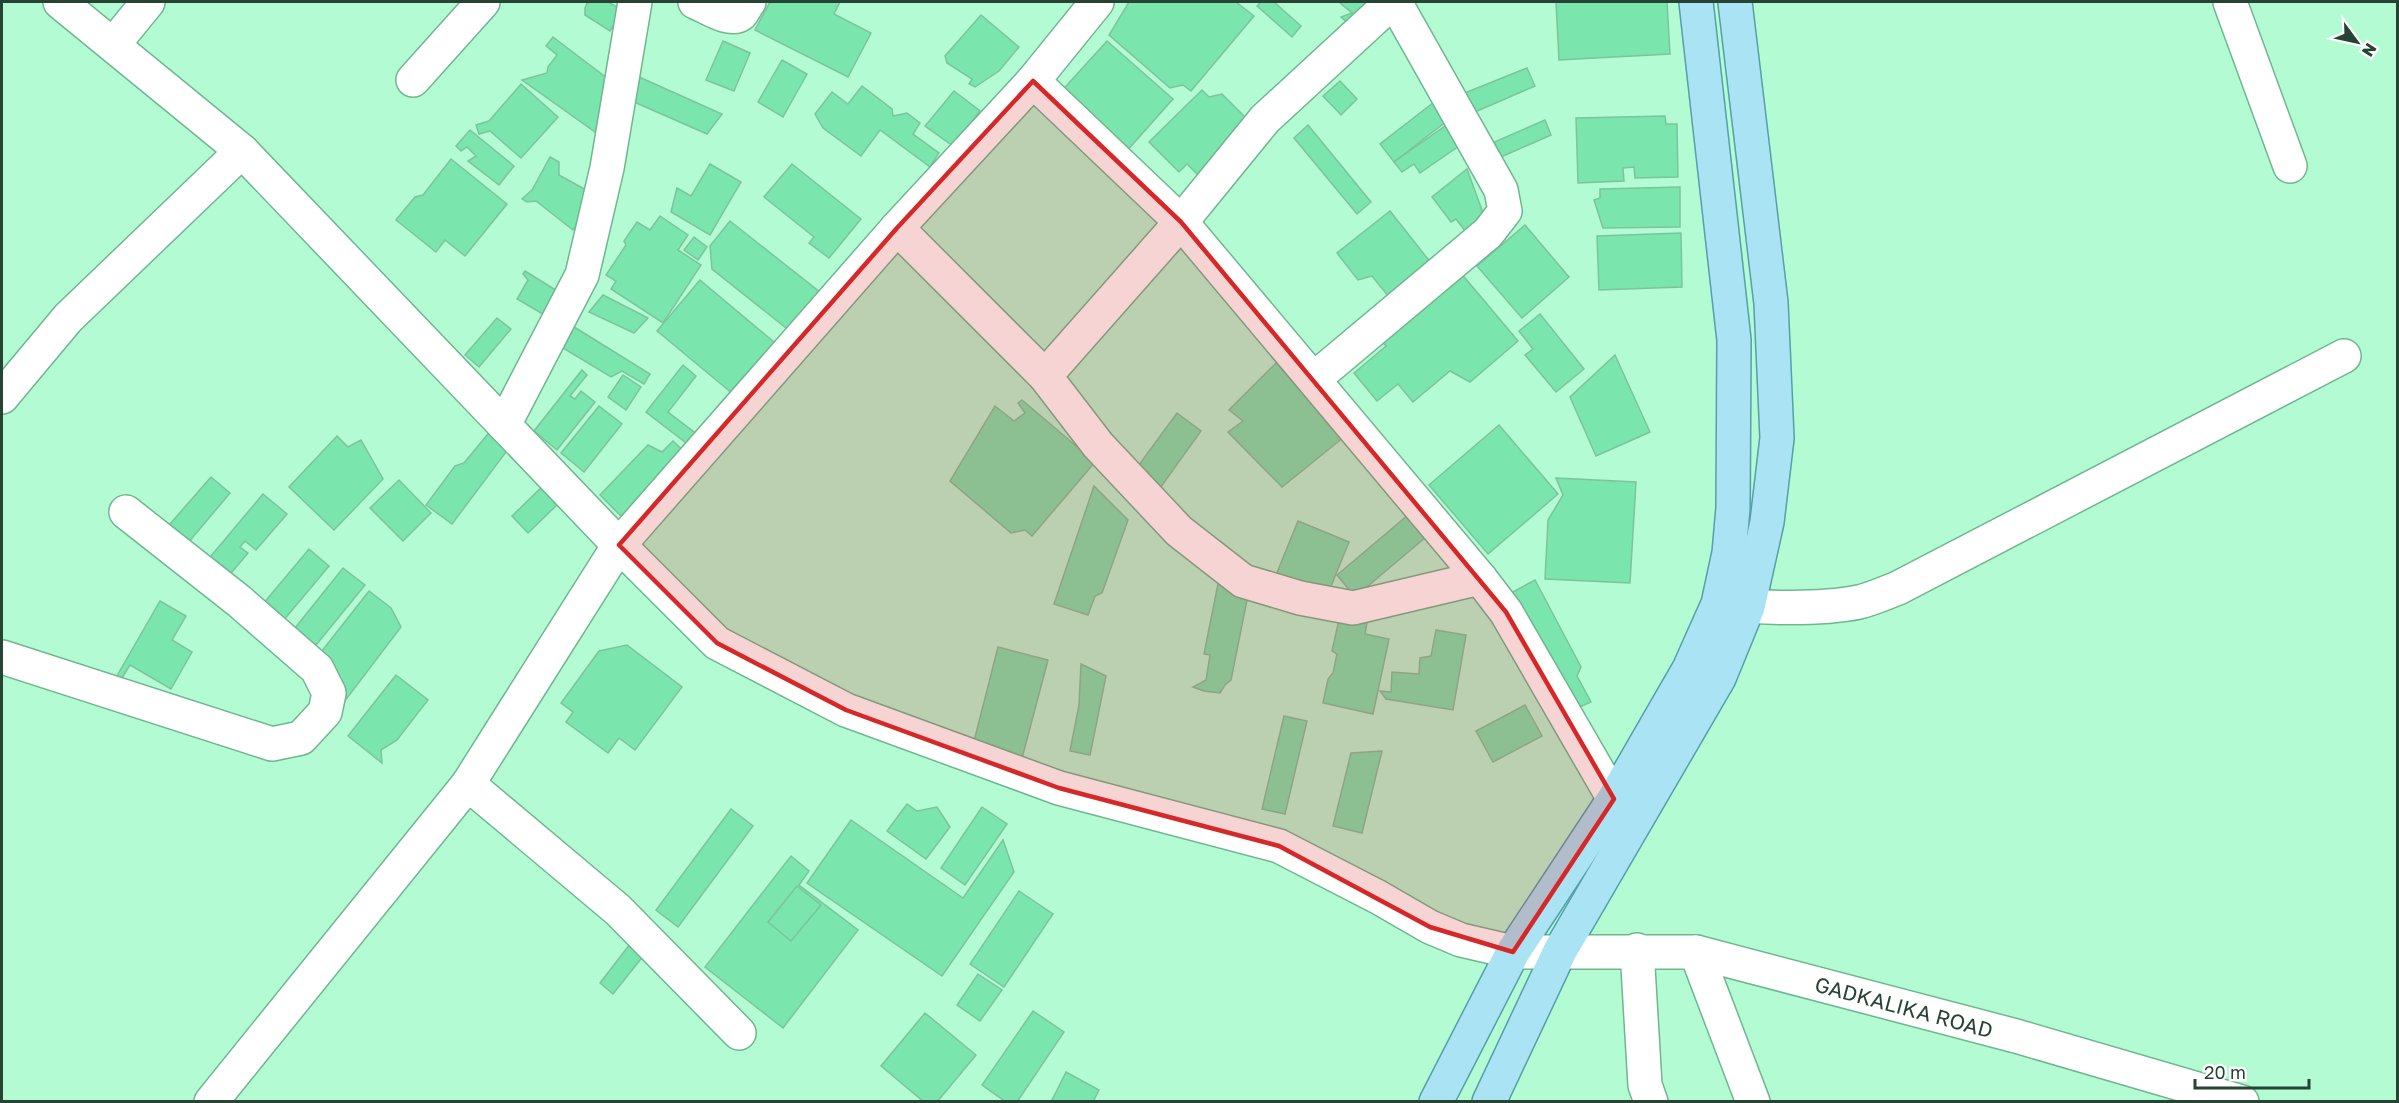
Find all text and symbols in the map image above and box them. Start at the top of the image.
north arrow [2327,12,2387,72]
text: N [2358,40,2381,61]
street label: GADKALIKA ROAD [1812,971,1996,1043]
scale bar [2195,1052,2309,1090]
text: 20 m [2204,1061,2246,1083]

